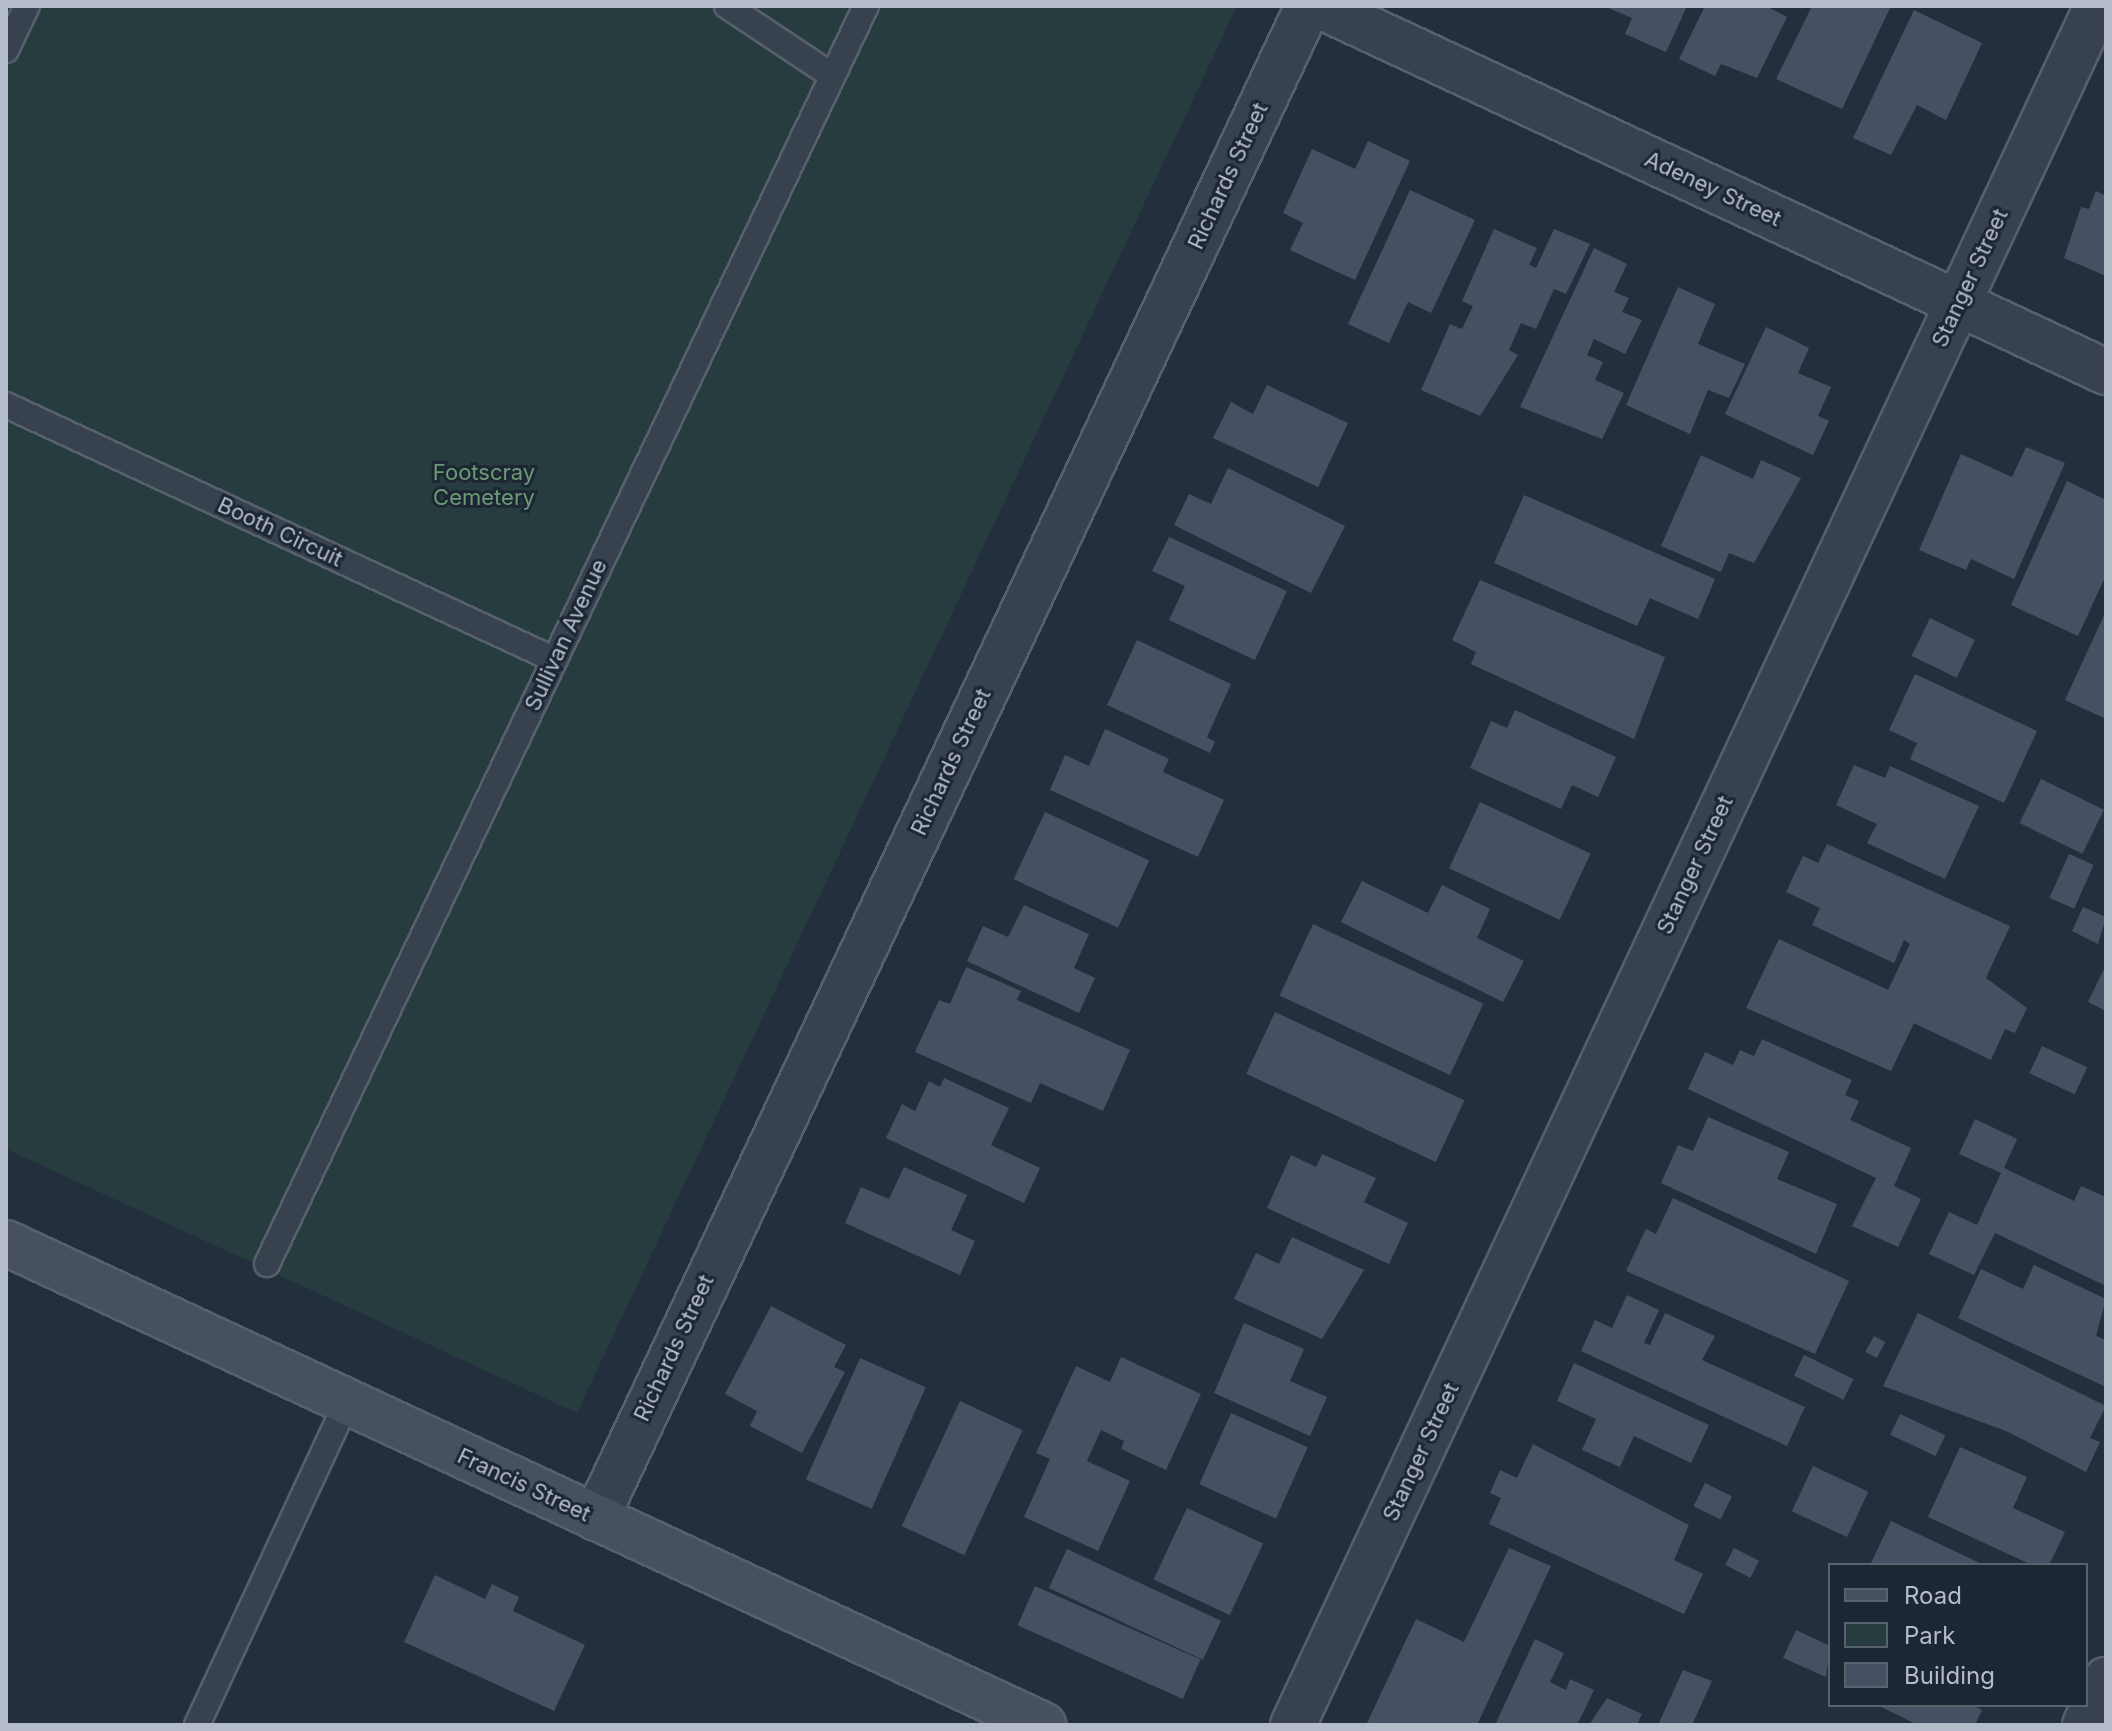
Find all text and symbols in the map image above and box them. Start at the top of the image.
street label: Richards Street [1183,99,1273,253]
street label: Adeney Street [1641,146,1785,232]
street label: Stanger Street [1926,205,2014,351]
park label: Footscray Cemetery [433,459,535,510]
street label: Booth Circuit [213,492,347,572]
street label: Sullivan Avenue [519,555,613,715]
street label: Richards Street [906,685,996,839]
street label: Stanger Street [1651,792,1739,938]
street label: Richards Street [629,1271,719,1425]
street label: Stanger Street [1377,1379,1465,1525]
street label: Francis Street [453,1443,595,1527]
legend [1828,1563,2088,1707]
text: Road [1904,1581,1962,1610]
text: Park [1904,1621,1955,1650]
text: Building [1904,1661,1995,1690]

